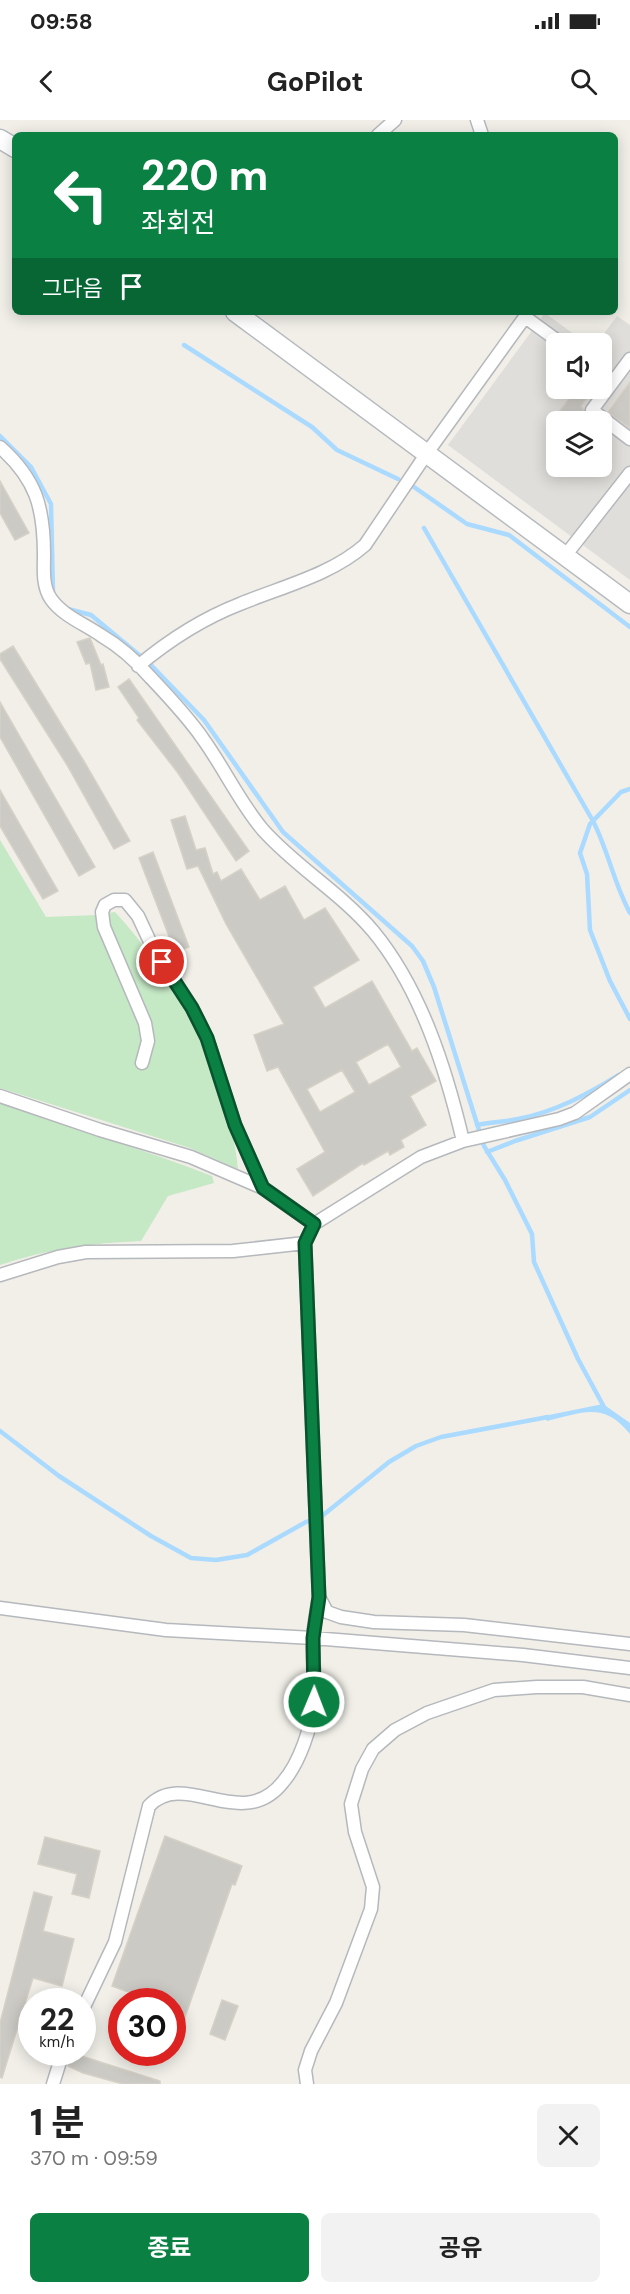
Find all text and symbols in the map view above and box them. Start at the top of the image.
text: 09:58 [30,7,93,36]
text: GoPilot [267,64,363,99]
icon: back [30,65,63,98]
icon: search [567,65,600,98]
text: 220 m [141,148,268,203]
icon: left [42,156,120,234]
text: 좌회전 [141,205,216,240]
icon: arrive [115,270,148,303]
text: 그다음 [42,274,103,303]
map controls [546,333,612,477]
button: sound [546,333,612,399]
button: layers [546,411,612,477]
pin [136,936,187,987]
icon: arrive [145,945,178,978]
position arrow [282,1670,346,1734]
speed limit sign: 30 [108,1988,186,2066]
text: 22 [40,2000,74,2039]
text: km/h [39,2032,75,2052]
text: 1 분 [30,2099,85,2146]
button: close [537,2104,600,2167]
text: 370 m · 09:59 [30,2145,158,2171]
button: 종료 [30,2213,309,2282]
button: 공유 [321,2213,600,2282]

